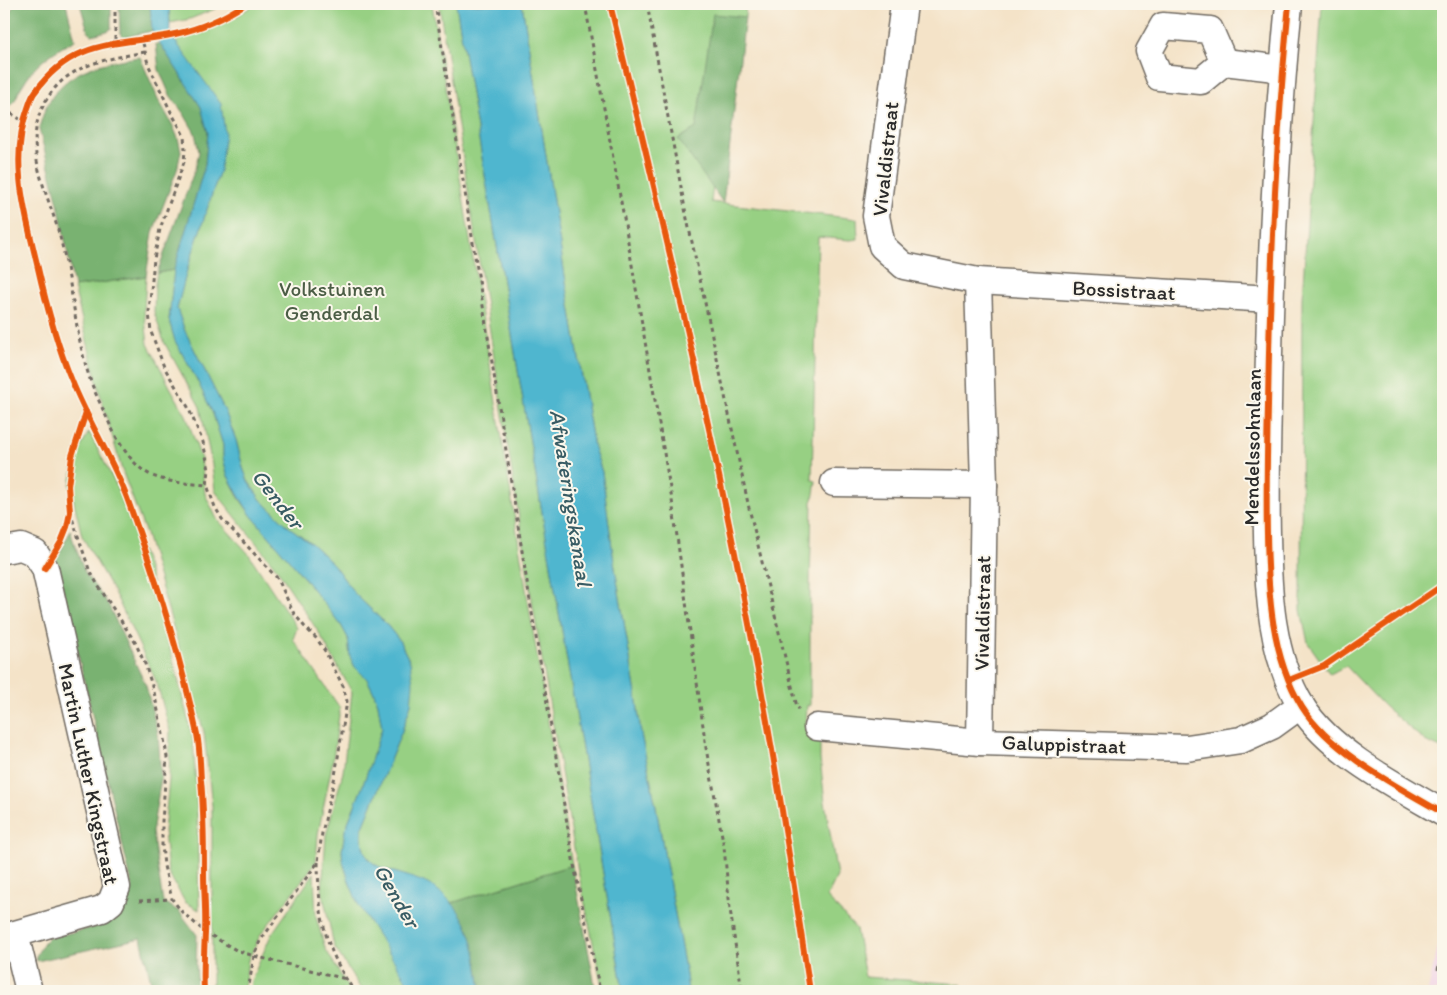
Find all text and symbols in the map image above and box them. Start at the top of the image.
street label: Vivaldistraat [867,100,903,218]
street label: Bossistraat [1072,275,1176,305]
park label: Volkstuinen Genderdal [279,276,385,325]
street label: Mendelssohnlaan [1238,368,1266,526]
water label: Afwateringskanaal [544,408,599,590]
water label: Gender [246,463,311,536]
street label: Vivaldistraat [968,555,996,671]
street label: Martin Luther Kingstraat [53,661,125,887]
street label: Galuppistraat [1001,729,1127,759]
water label: Gender [368,859,427,935]

